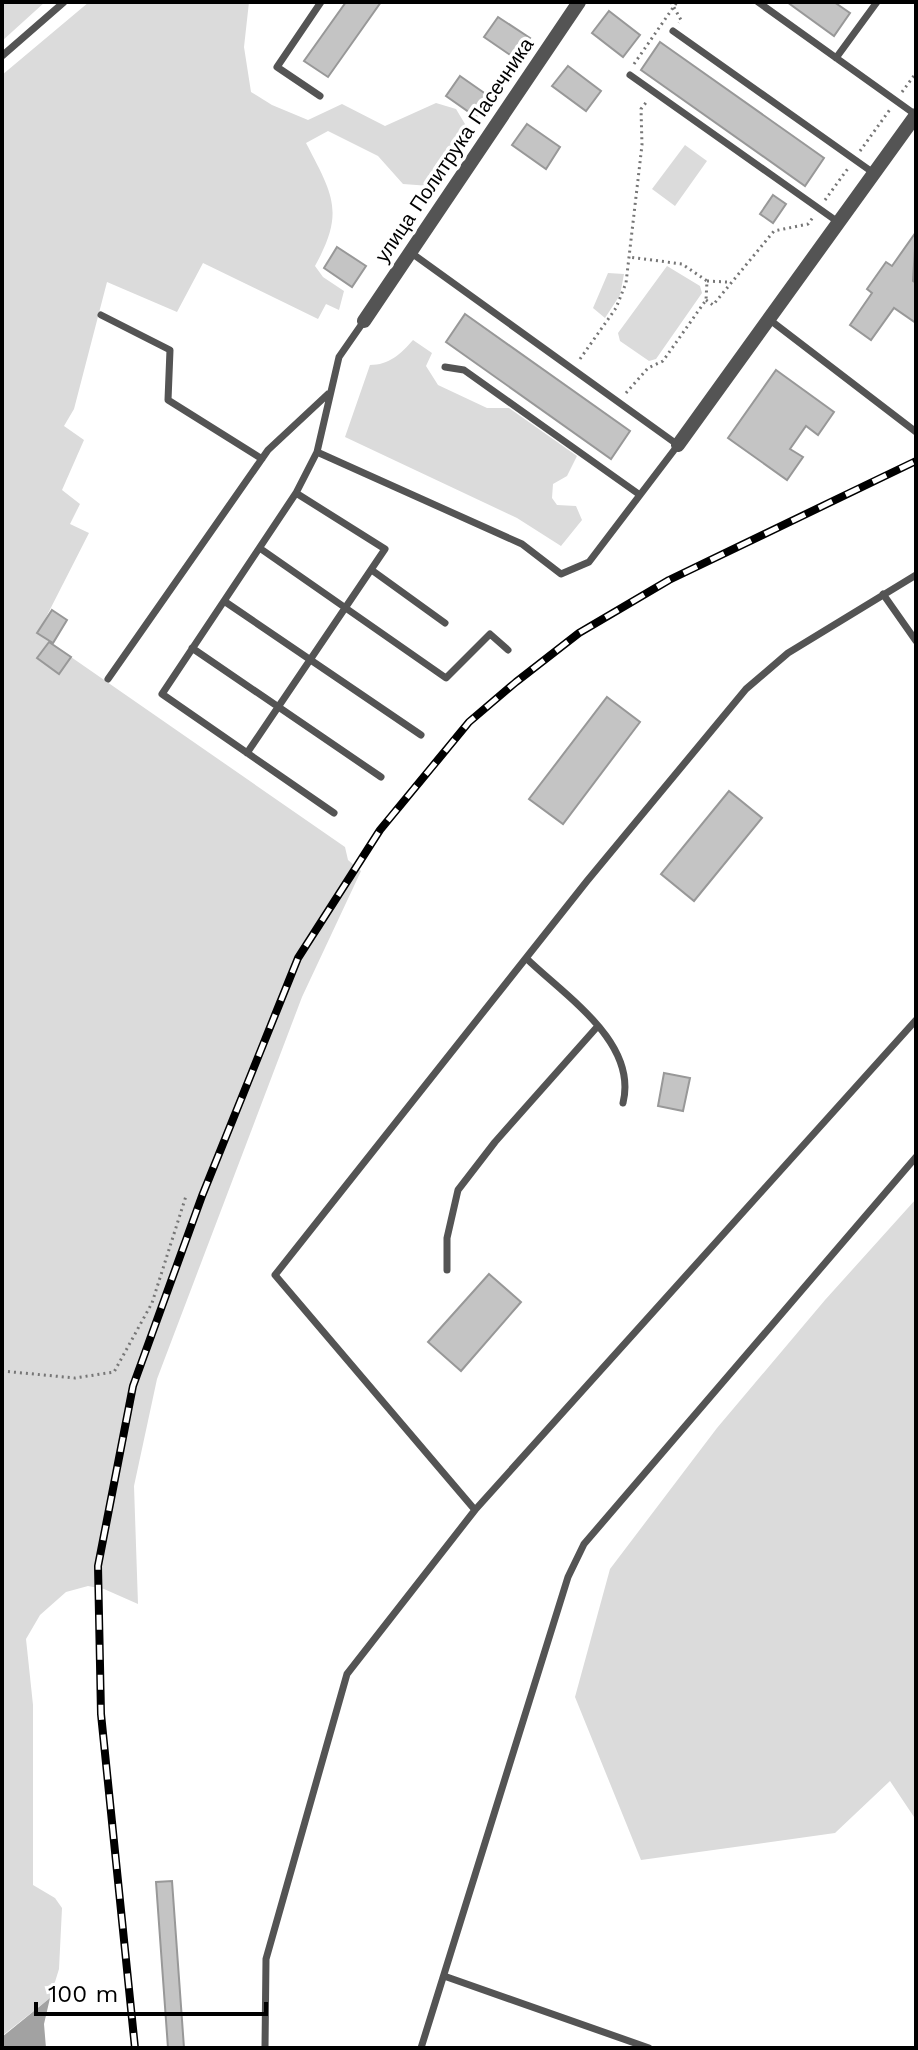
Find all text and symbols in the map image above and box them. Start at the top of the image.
street label: улица Политрука Пасечника [370,32,539,267]
scale bar [36,1966,266,2016]
text: 100 m [48,1980,118,2008]

